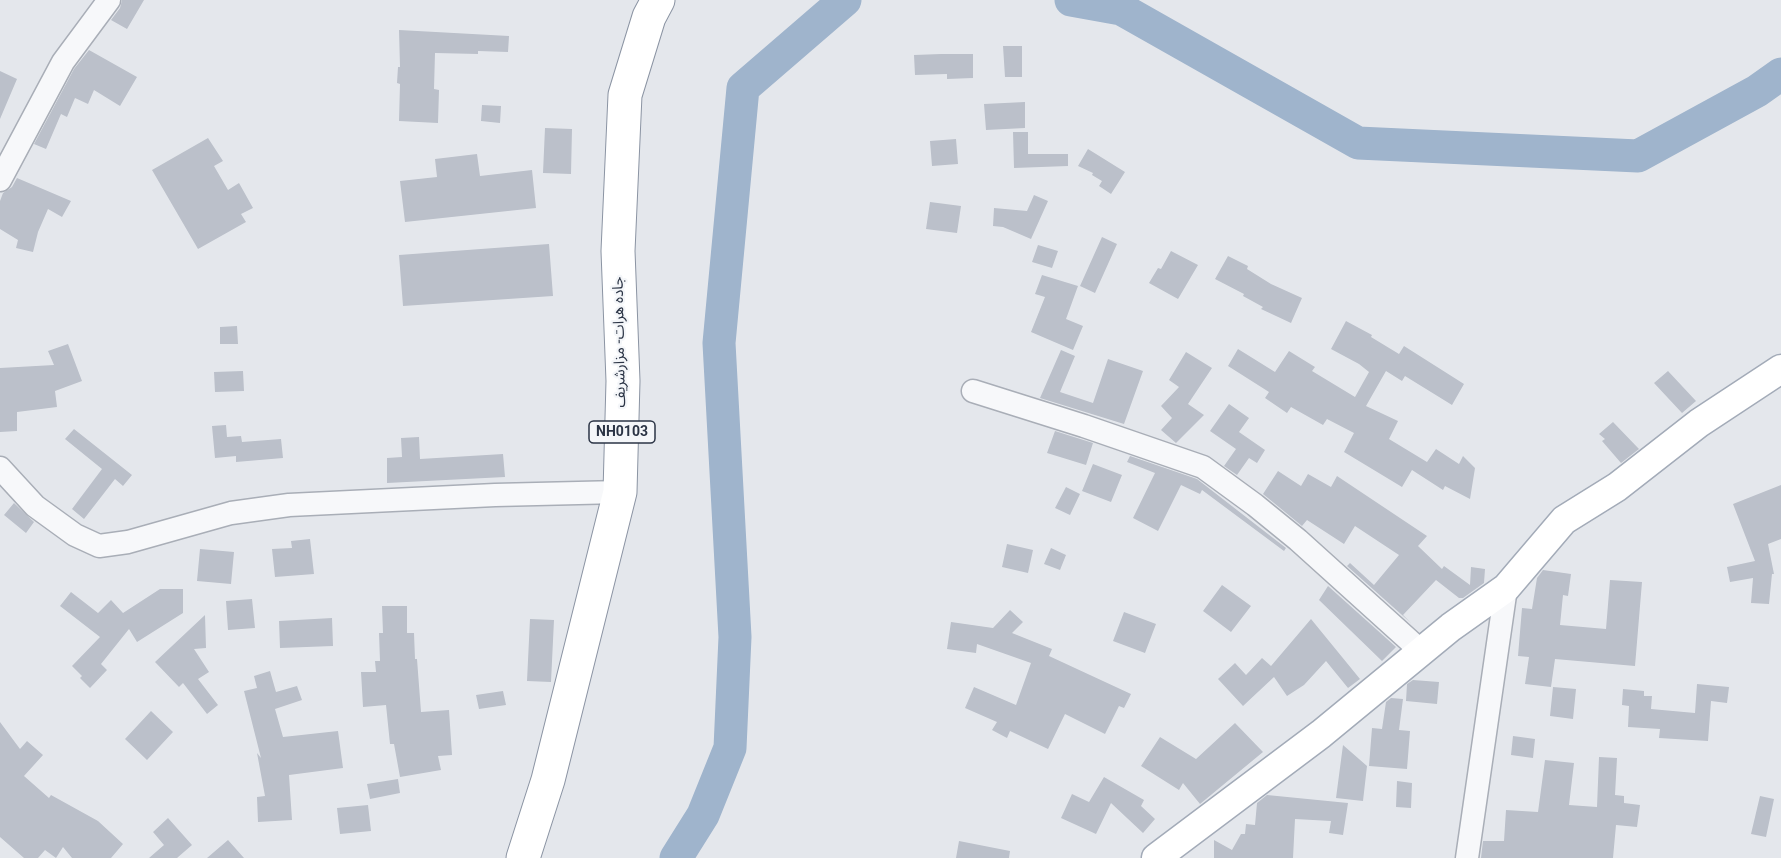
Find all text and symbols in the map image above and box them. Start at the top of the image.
street label: جاده هرات- مزارشریف [610,276,630,408]
road number: NH0103 [589,421,655,443]

